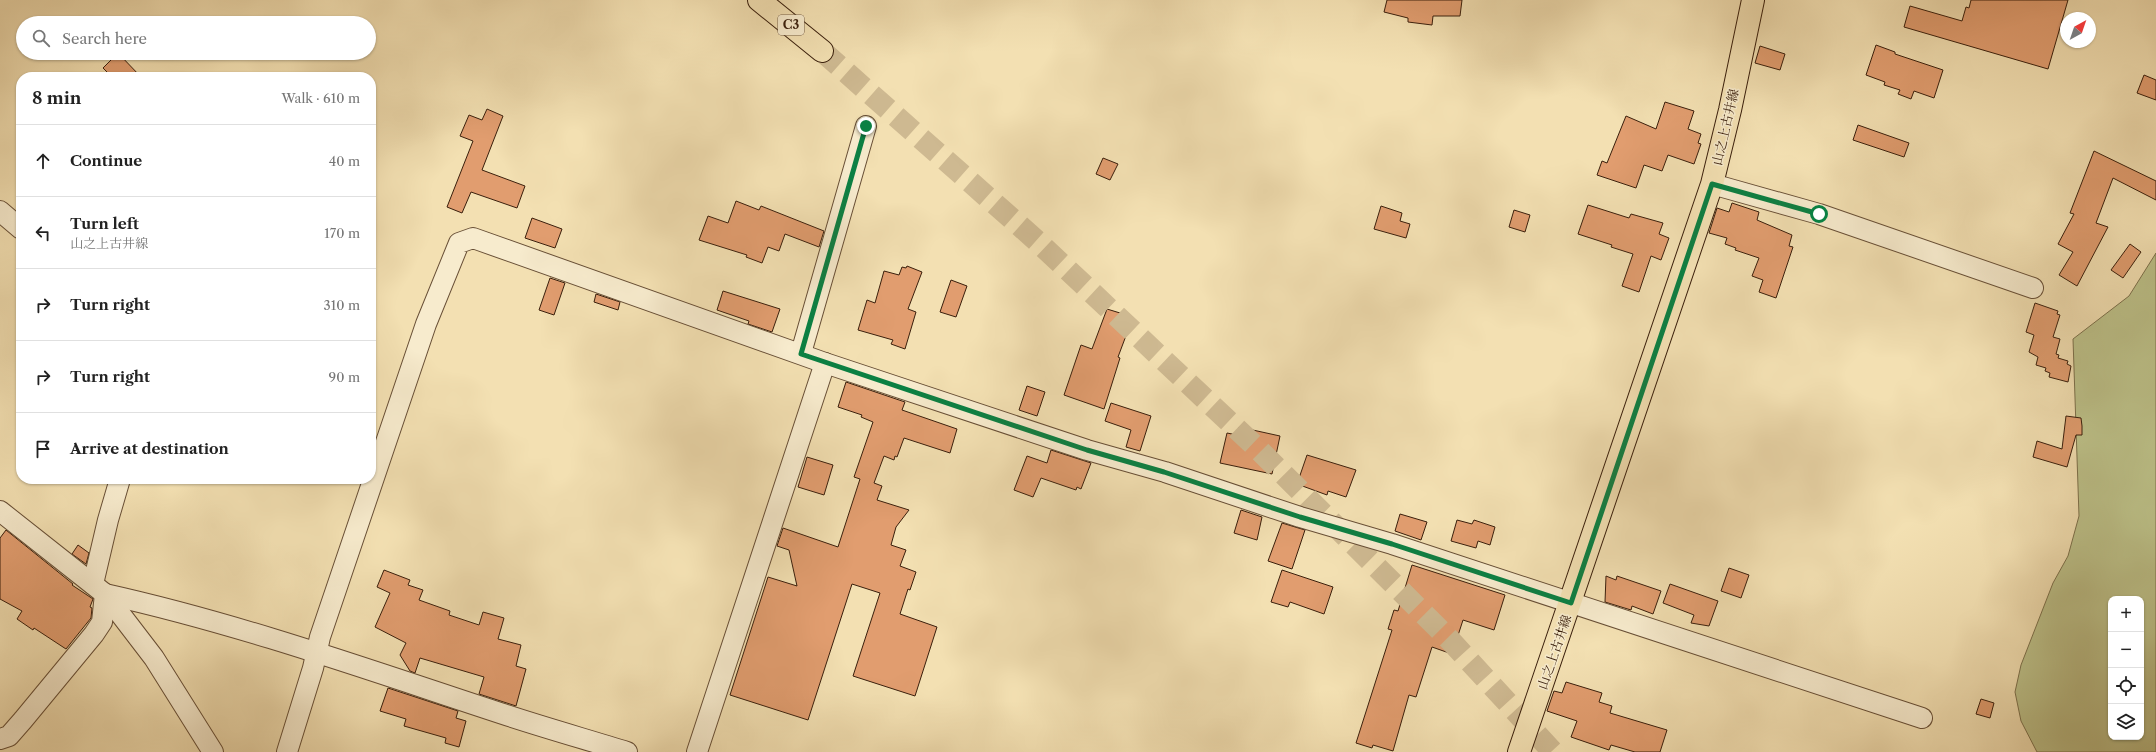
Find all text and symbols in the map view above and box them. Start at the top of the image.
north arrow [2060,12,2096,48]
road number: C3 [778,15,804,35]
search box [16,16,376,60]
icon: search [30,27,52,49]
text: Search here [62,29,147,48]
street label: 山之上古井線 [1708,87,1742,167]
text: 8 min [32,88,81,108]
text: Walk · 610 m [281,90,360,106]
route end [857,117,875,135]
icon: ahead [32,150,54,172]
text: Continue [70,151,142,170]
text: 40 m [329,153,360,169]
route start [1810,205,1828,223]
text: Turn left [70,214,139,233]
icon: left [32,222,54,244]
text: 170 m [324,225,360,241]
text: 山之上古井線 [70,235,148,251]
icon: right [32,294,54,316]
text: Turn right [70,295,150,314]
text: 310 m [324,297,360,313]
icon: right [32,366,54,388]
text: Turn right [70,367,150,386]
text: 90 m [329,369,360,385]
icon: arrive [32,438,54,460]
text: Arrive at destination [70,439,229,458]
map controls [2108,596,2144,740]
button: + [2108,596,2144,632]
street label: 山之上古井線 [1534,613,1574,691]
button: − [2108,632,2144,668]
button: locate [2108,668,2144,704]
button: layers [2108,704,2144,740]

